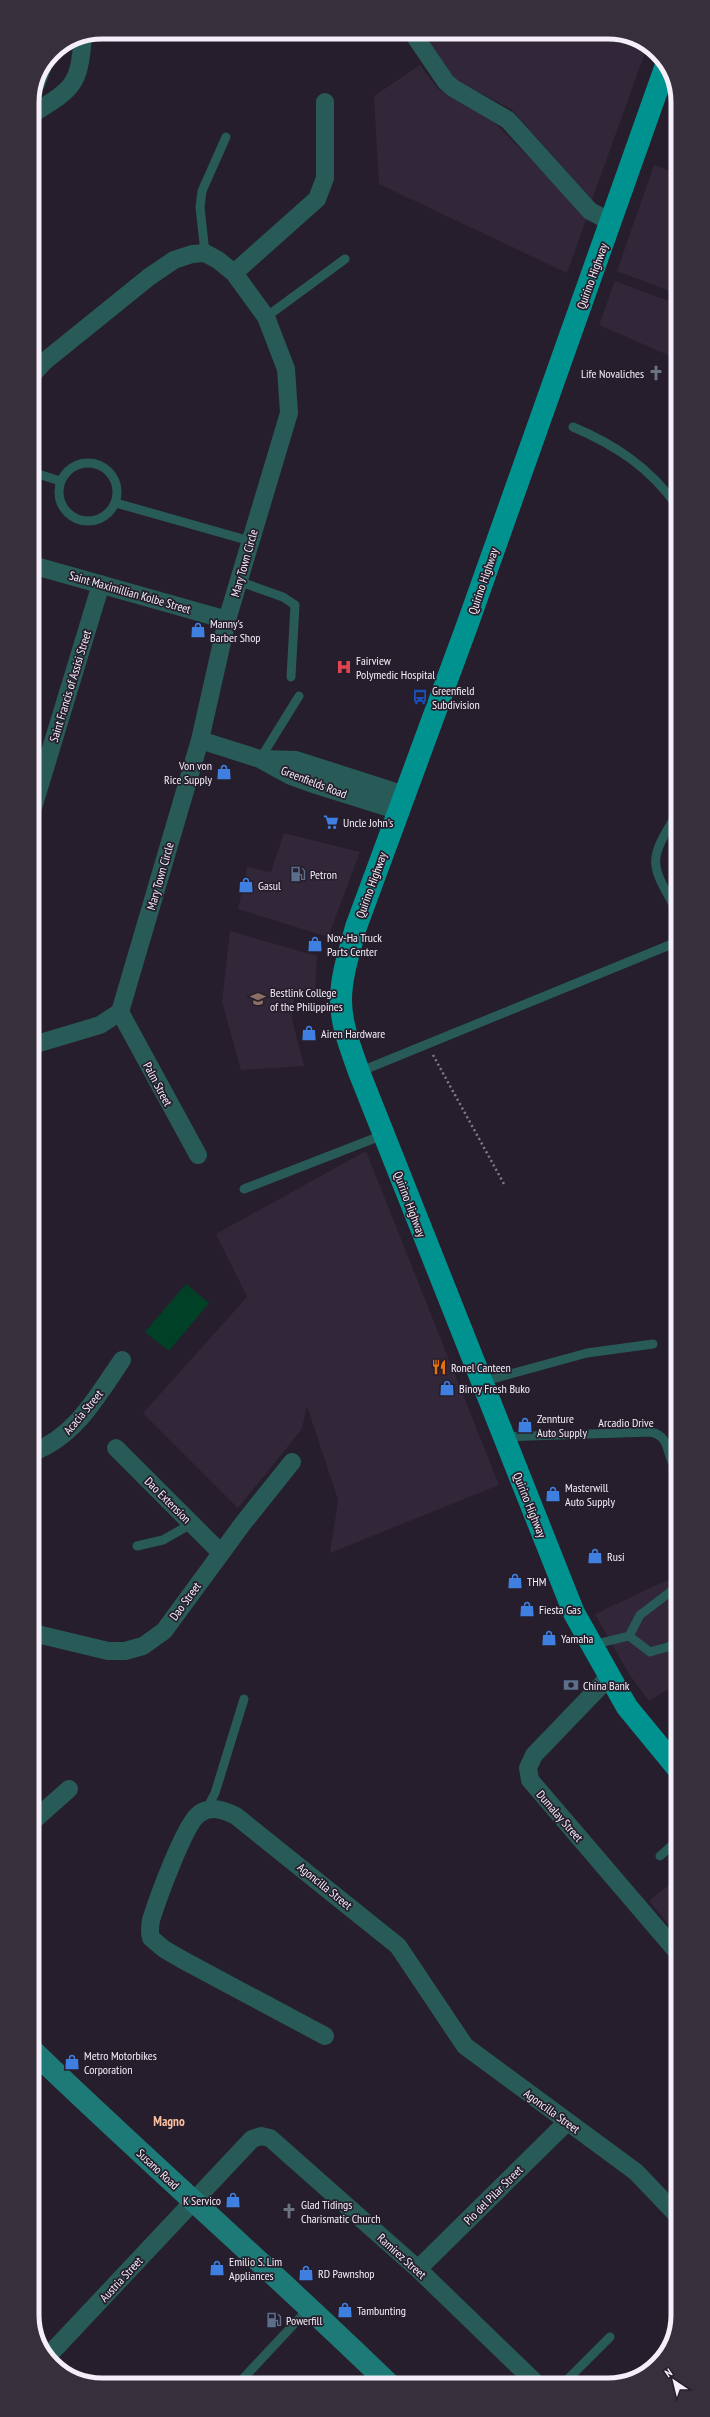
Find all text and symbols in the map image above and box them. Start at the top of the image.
street label: Quirino Highway [573,240,611,311]
church icon: Life Novaliches [647,364,665,382]
place label: Life Novaliches [581,366,644,381]
street label: Mary Town Circle [227,527,261,599]
street label: Quirino Highway [465,545,502,616]
street label: Saint Maximillian Kolbe Street [67,567,193,617]
place label: Manny's Barber Shop [210,616,261,645]
shop icon: Manny's Barber Shop [189,621,207,639]
street label: Saint Francis of Assisi Street [46,628,94,744]
place label: Fairview Polymedic Hospital [356,653,435,682]
hospital icon: Fairview Polymedic Hospital [335,658,353,676]
place label: Greenfield Subdivision [432,683,480,712]
bus stop icon: Greenfield Subdivision [411,688,429,706]
place label: Von von Rice Supply [164,758,212,787]
shop icon: Von von Rice Supply [215,763,233,781]
street label: Greenfields Road [279,763,349,801]
supermarket icon: Uncle John's [322,813,340,831]
place label: Uncle John's [343,815,393,830]
street label: Mary Town Circle [143,840,177,912]
street label: Quirino Highway [352,849,390,920]
fuel station icon: Petron [289,865,307,883]
place label: Petron [310,867,337,882]
shop icon: Gasul [237,876,255,894]
place label: Gasul [258,878,281,893]
place label: Nov-Ha Truck Parts Center [327,930,382,959]
shop icon: Nov-Ha Truck Parts Center [306,935,324,953]
place label: Bestlink College of the Philippines [270,985,343,1014]
school or university icon: Bestlink College of the Philippines [249,990,267,1008]
shop icon: Airen Hardware [300,1024,318,1042]
place label: Airen Hardware [321,1026,385,1041]
street label: Palm Street [140,1059,176,1109]
street label: Quirino Highway [391,1169,430,1239]
restaurant icon: Ronel Canteen [430,1358,448,1376]
place label: Ronel Canteen [451,1360,511,1375]
shop icon: Binoy Fresh Buko [438,1379,456,1397]
place label: Binoy Fresh Buko [459,1381,530,1396]
street label: Acacia Street [60,1386,106,1437]
place label: Zennture Auto Supply [537,1411,587,1440]
street label: Arcadio Drive [598,1415,654,1430]
shop icon: Zennture Auto Supply [516,1416,534,1434]
street label: Quirino Highway [510,1470,550,1540]
street label: Dao Extension [142,1474,194,1526]
place label: Masterwill Auto Supply [565,1480,615,1509]
shop icon: Masterwill Auto Supply [544,1485,562,1503]
shop icon: Rusi [586,1547,604,1565]
place label: Rusi [607,1549,625,1564]
shop icon: THM [506,1572,524,1590]
place label: THM [527,1574,546,1589]
street label: Dao Street [166,1578,204,1623]
shop icon: Fiesta Gas [518,1600,536,1618]
place label: Fiesta Gas [539,1602,581,1617]
shop icon: Yamaha [540,1629,558,1647]
place label: Yamaha [561,1631,593,1646]
bank icon: China Bank [562,1676,580,1694]
place label: China Bank [583,1678,630,1693]
street label: Dumalay Street [534,1787,587,1845]
street label: Agoncilla Street [295,1859,356,1913]
place label: Metro Motorbikes Corporation [84,2048,157,2077]
shop icon: Metro Motorbikes Corporation [63,2053,81,2071]
street label: Agoncilla Street [521,2086,584,2137]
district label: Magno [153,2113,185,2130]
street label: Susano Road [134,2146,182,2192]
street label: Pio del Pilar Street [460,2162,526,2228]
shop icon: K Servico [224,2191,242,2209]
place label: K Servico [183,2193,221,2208]
place label: Glad Tidings Charismatic Church [301,2197,380,2226]
church icon: Glad Tidings Charismatic Church [280,2202,298,2220]
street label: Ramirez Street [374,2230,430,2282]
street label: Austria Street [96,2253,146,2305]
place label: Emilio S. Lim Appliances [229,2254,282,2283]
shop icon: Emilio S. Lim Appliances [208,2259,226,2277]
shop icon: RD Pawnshop [297,2264,315,2282]
place label: RD Pawnshop [318,2266,375,2281]
shop icon: Tambunting [336,2301,354,2319]
place label: Tambunting [357,2303,406,2318]
fuel station icon: Powerfill [265,2311,283,2329]
place label: Powerfill [286,2313,322,2328]
north arrow [654,2361,694,2401]
text: N [662,2365,675,2380]

